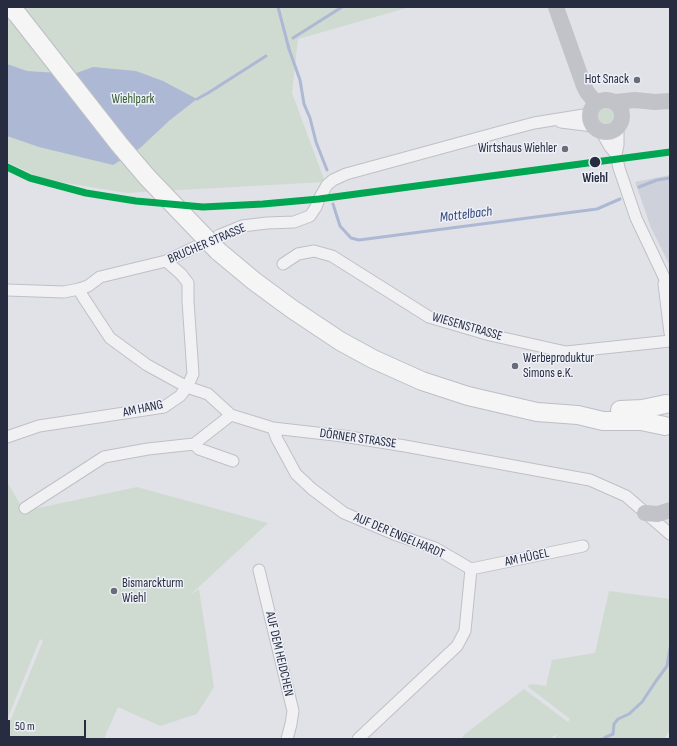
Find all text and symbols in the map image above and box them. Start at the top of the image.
place label: Hot Snack [585,72,629,88]
marker: Hot Snack [632,75,642,85]
park label: Wiehlpark [111,92,155,108]
place label: Wirtshaus Wiehler [478,141,557,157]
marker: Wirtshaus Wiehler [560,144,570,154]
marker: Wiehl [588,155,602,169]
place label: Wiehl [582,171,608,187]
water label: Mottelbach [439,203,493,227]
street label: BRUCHER STRASSE [166,221,248,267]
street label: WIESENSTRASSE [430,310,504,344]
place label: Werbeproduktur Simons e.K. [523,351,594,382]
marker: Werbeproduktur Simons e.K. [510,361,520,371]
street label: AM HANG [121,397,165,421]
street label: DÖRNER STRASSE [319,426,397,452]
street label: AUF DER ENGELHARDT [351,510,447,562]
street label: AM HÜGEL [503,546,551,570]
place label: Bismarckturm Wiehl [122,576,183,607]
marker: Bismarckturm Wiehl [109,586,119,596]
street label: AUF DEM HEIDCHEN [262,610,296,698]
scale bar [10,712,88,738]
text: 50 m [15,719,35,734]

